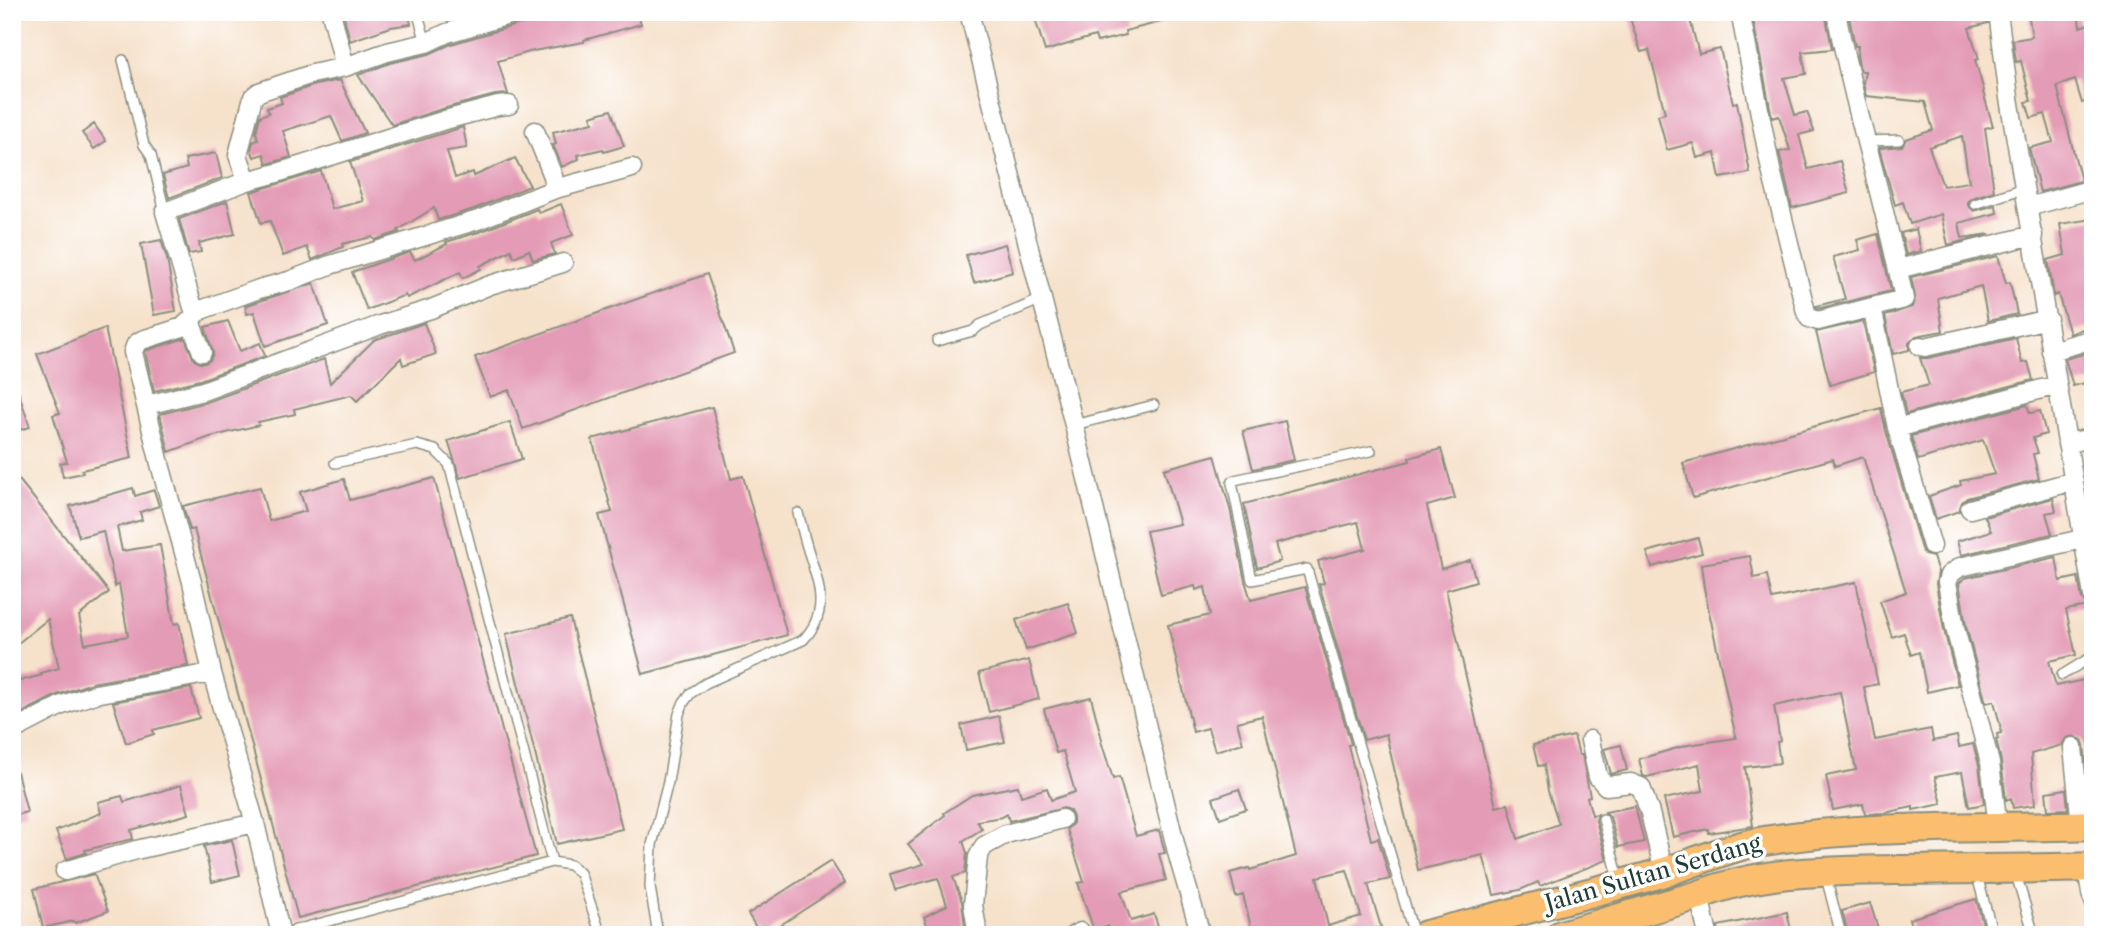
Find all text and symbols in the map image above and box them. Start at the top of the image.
street label: Jalan Sultan Serdang [1539,828,1765,918]

